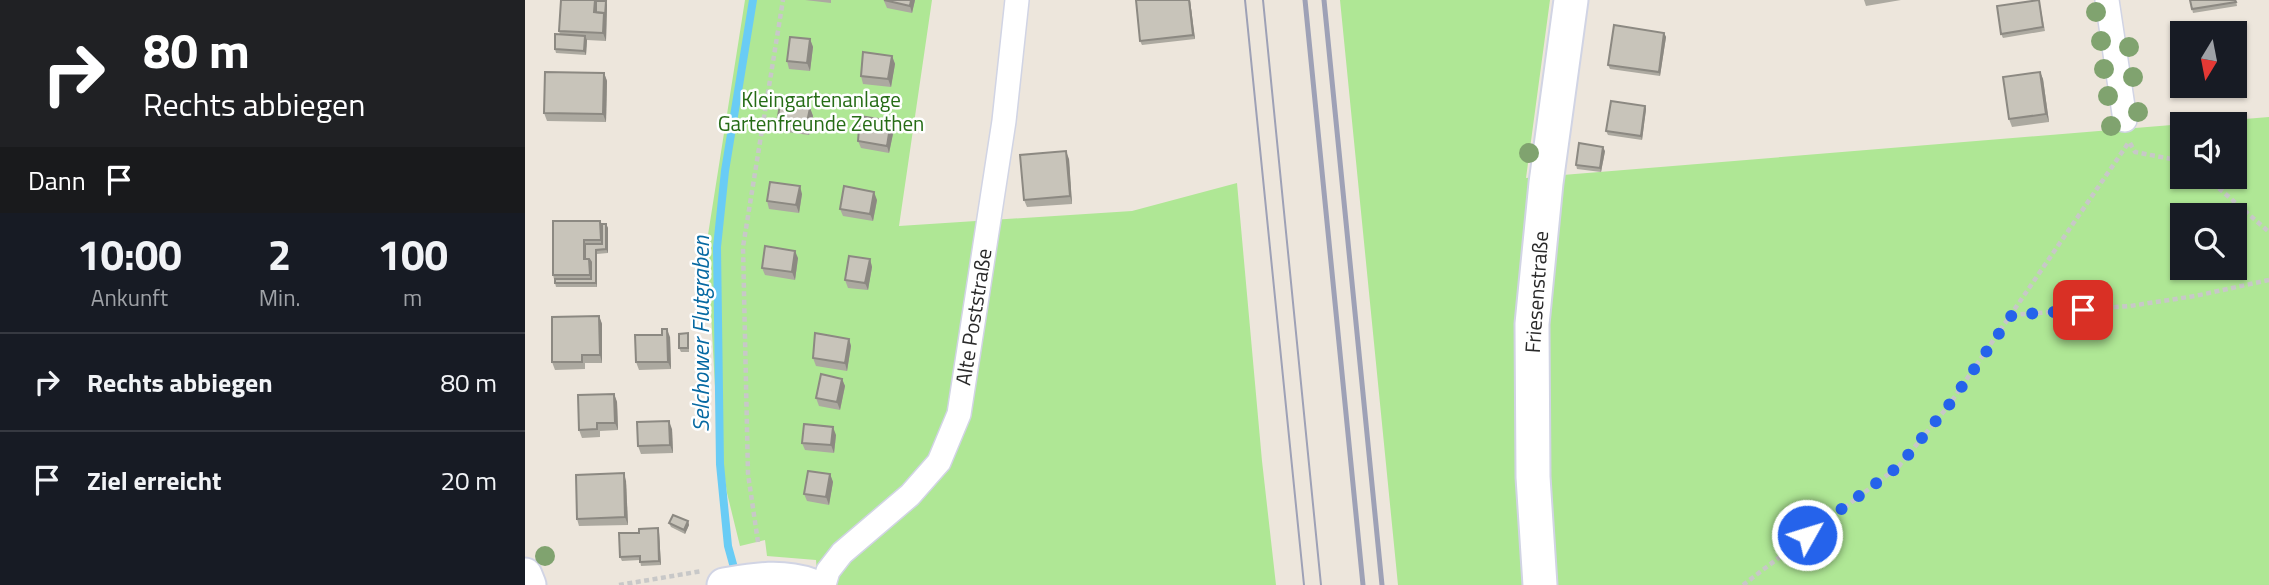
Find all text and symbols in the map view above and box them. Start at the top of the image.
text: 80 m [143,12,250,87]
north arrow [2170,21,2247,98]
map controls [2170,21,2247,280]
icon: right [28,28,119,119]
text: Rechts abbiegen [143,80,365,128]
park label: Kleingartenanlage Gartenfreunde Zeuthen [718,83,924,139]
button: sound [2170,112,2247,189]
text: Dann [28,161,86,200]
icon: arrive [100,161,138,199]
button: search [2170,203,2247,280]
text: 10:00 [77,222,182,286]
text: 2 [268,222,291,286]
text: 100 [377,222,448,286]
street label: Friesenstraße [1516,230,1556,354]
water label: Selchower Flutgraben [683,235,718,432]
street label: Alte Poststraße [946,246,1000,388]
text: Ankunft [91,280,168,315]
text: Min. [259,280,300,315]
text: m [403,280,422,315]
pin [2053,280,2113,340]
icon: arrive [2064,291,2102,329]
icon: right [28,363,66,401]
text: Rechts abbiegen [87,363,273,402]
text: 80 m [440,363,497,402]
icon: arrive [28,461,66,499]
text: Ziel erreicht [87,461,222,500]
text: 20 m [440,461,497,500]
position arrow [1770,498,1844,572]

